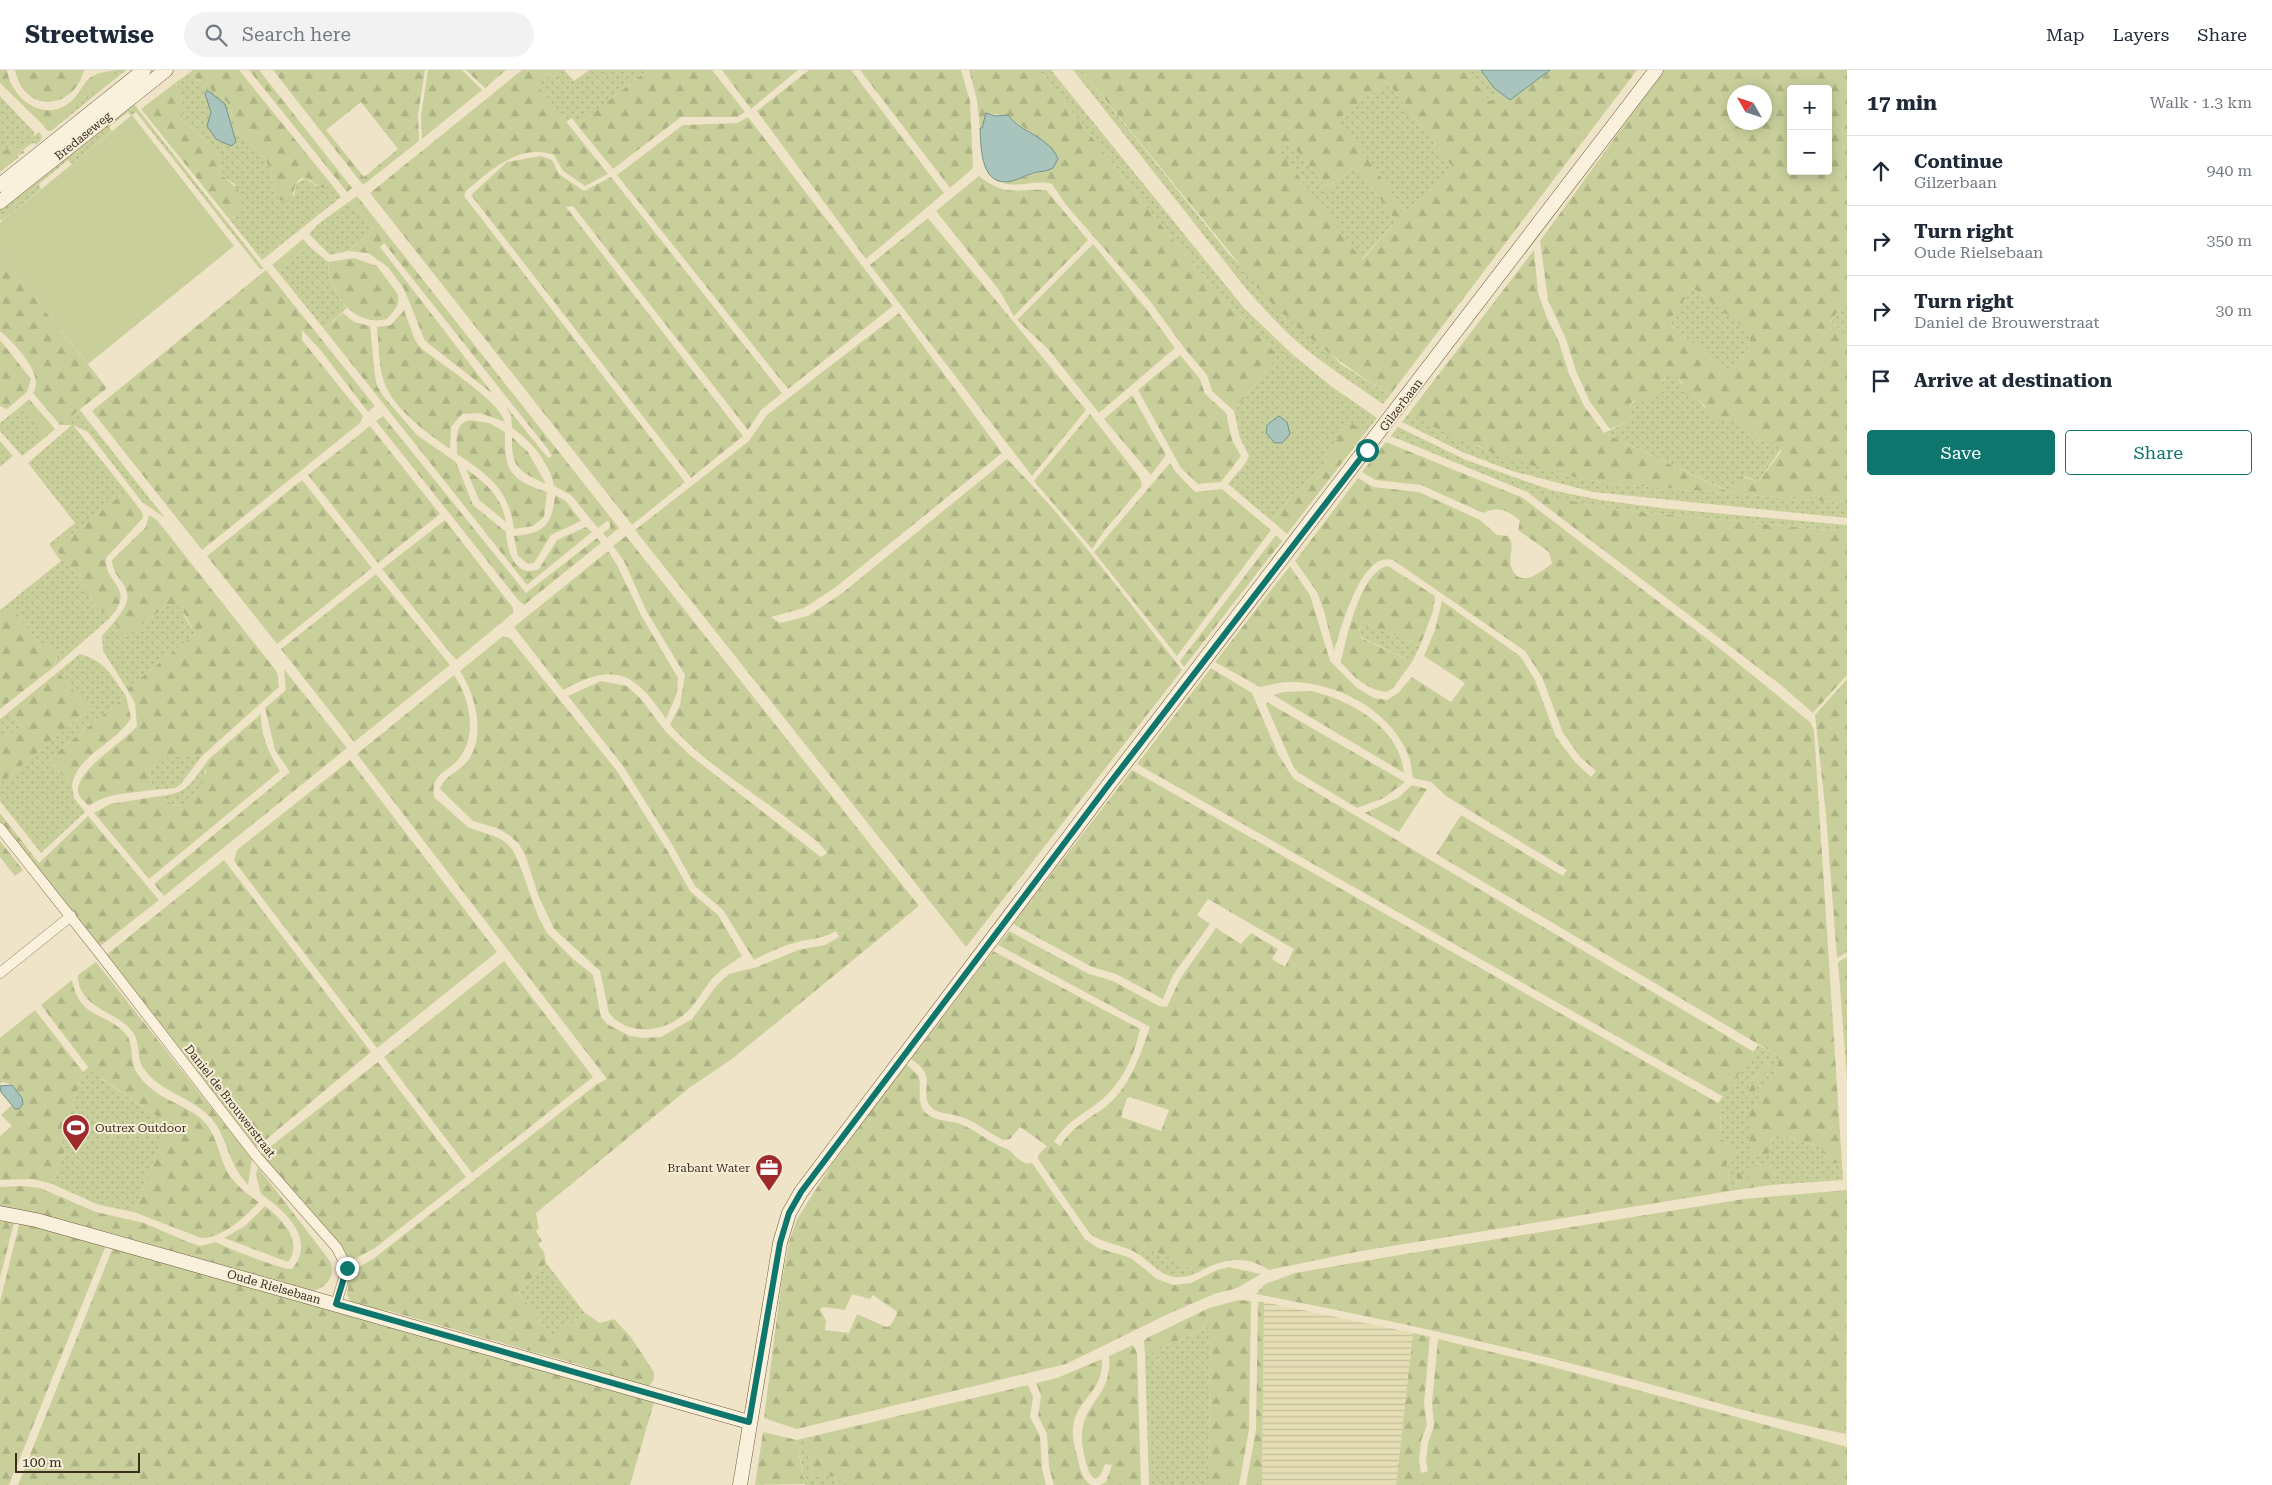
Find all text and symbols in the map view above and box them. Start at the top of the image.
search box [184,12,534,57]
text: Streetwise [25,21,154,49]
icon: search [202,21,230,49]
text: Search here [242,23,351,46]
text: Map [2046,24,2085,45]
text: Layers [2113,24,2169,45]
text: Share [2197,24,2247,45]
north arrow [1727,85,1772,130]
map controls [1787,85,1832,175]
button: + [1787,85,1832,130]
text: 17 min [1867,91,1937,115]
text: Walk · 1.3 km [2150,93,2252,112]
street label: Bredaseweg [52,109,114,163]
button: − [1787,130,1832,175]
text: Continue [1914,150,2003,173]
icon: ahead [1867,157,1895,185]
text: 940 m [2206,161,2252,180]
text: Gilzerbaan [1914,173,1997,192]
text: Turn right [1914,220,2014,243]
icon: right [1867,227,1895,255]
text: 350 m [2206,231,2252,250]
text: Oude Rielsebaan [1914,243,2043,262]
text: Turn right [1914,290,2014,313]
icon: right [1867,297,1895,325]
text: 30 m [2215,301,2252,320]
text: Daniel de Brouwerstraat [1914,313,2099,332]
icon: arrive [1867,367,1895,395]
text: Arrive at destination [1914,369,2112,392]
street label: Gilzerbaan [1377,376,1425,434]
button: Save [1867,430,2055,475]
button: Share [2065,430,2252,475]
route start [1356,439,1379,462]
street label: Daniel de Brouwerstraat [182,1042,279,1160]
sports icon: Outrex Outdoor [61,1113,91,1152]
place label: Outrex Outdoor [95,1121,187,1135]
office icon: Brabant Water [754,1153,784,1192]
place label: Brabant Water [667,1161,750,1175]
route end [336,1257,359,1280]
street label: Oude Rielsebaan [225,1267,323,1307]
scale bar [15,1450,140,1473]
text: 100 m [22,1454,62,1470]

